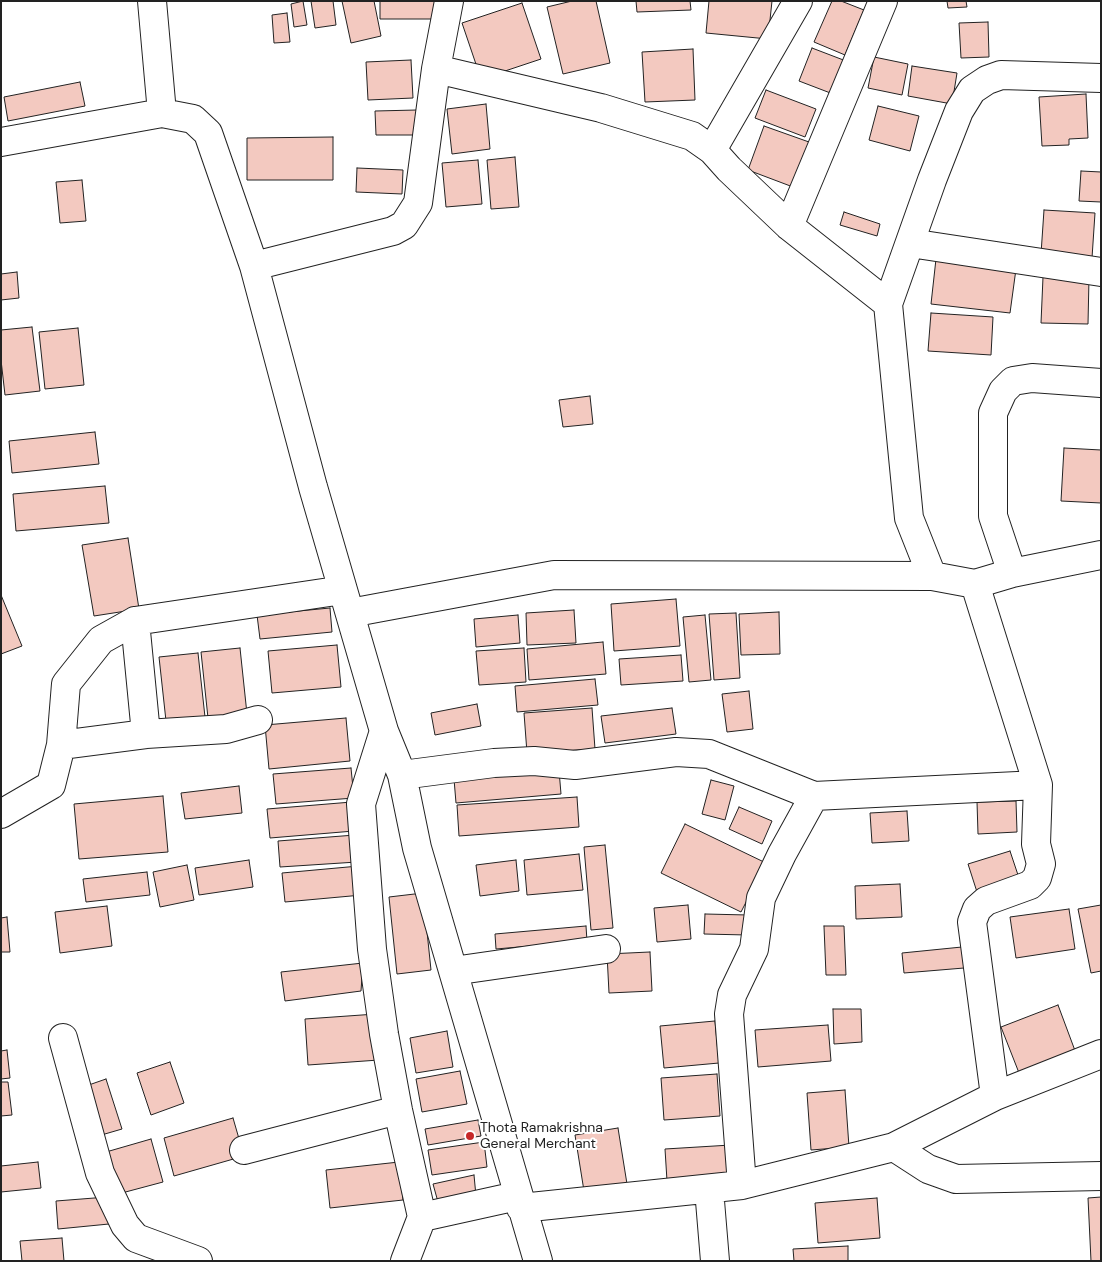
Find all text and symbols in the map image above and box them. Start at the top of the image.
place label: Thota Ramakrishna General Merchant [480,1120,603,1152]
marker: Thota Ramakrishna General Merchant [464,1130,476,1142]

